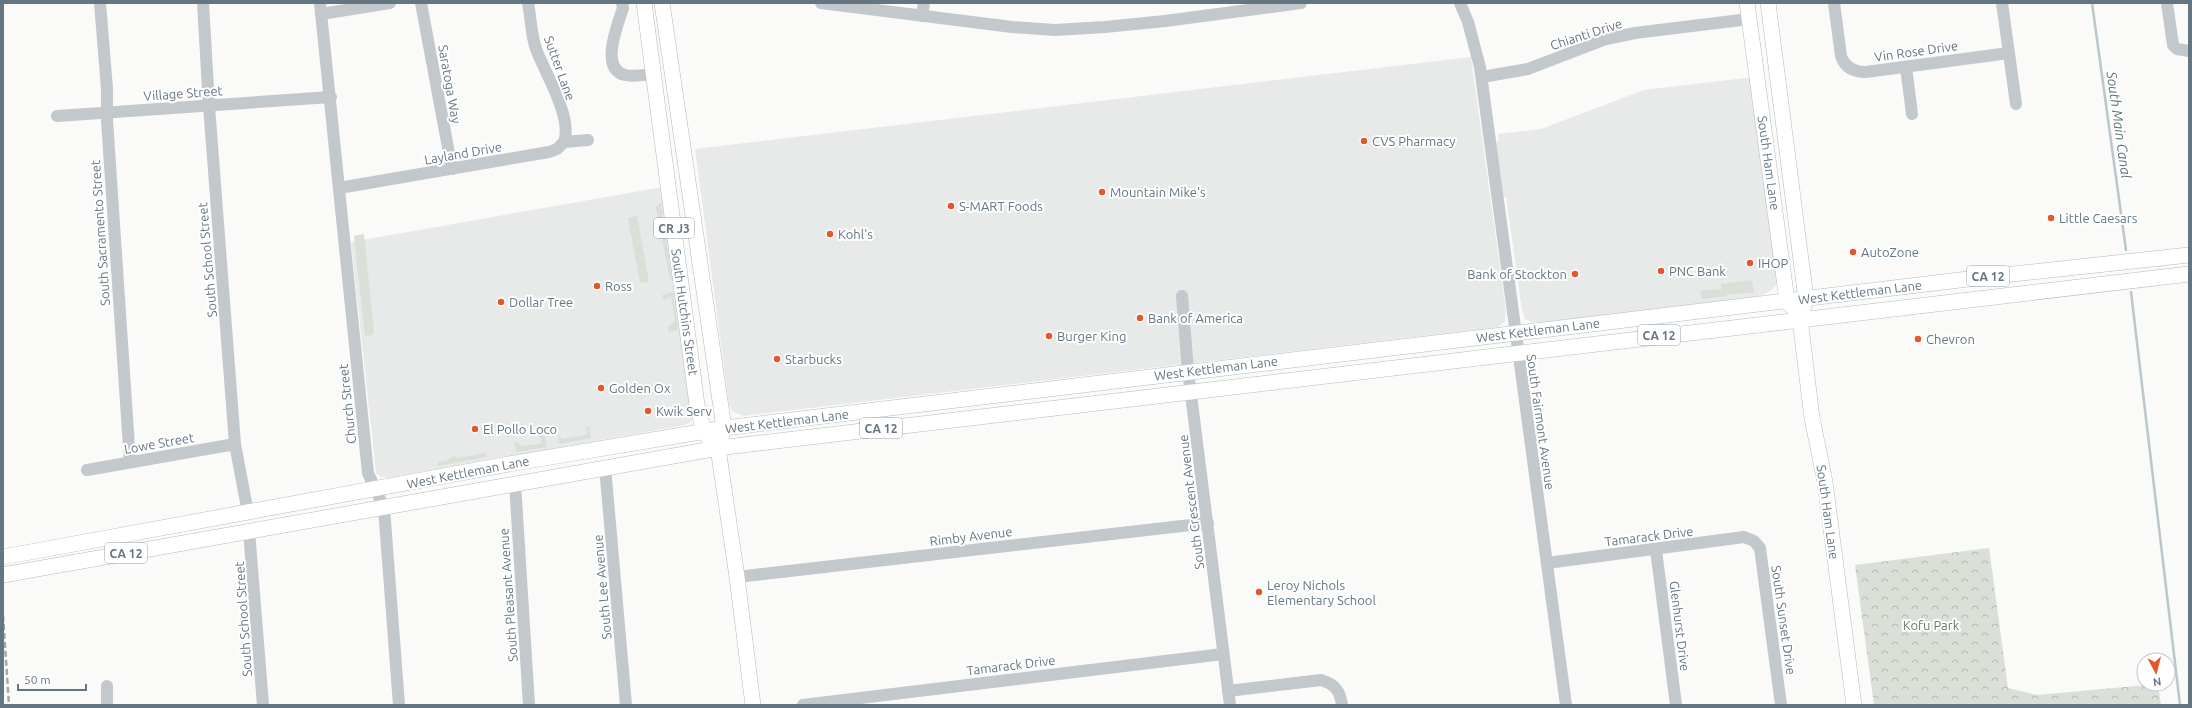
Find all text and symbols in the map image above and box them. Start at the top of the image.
street label: Chianti Drive [1548,16,1624,52]
street label: Sutter Lane [542,34,578,102]
street label: Vin Rose Drive [1873,38,1959,64]
street label: Saratoga Way [436,44,464,124]
water label: South Main Canal [2103,69,2134,180]
street label: Village Street [143,83,223,103]
street label: South Ham Lane [1755,115,1783,211]
place label: CVS Pharmacy [1372,134,1455,148]
marker: CVS Pharmacy [1359,136,1369,146]
street label: Layland Drive [423,139,503,167]
street label: South Sacramento Street [88,160,112,306]
place label: Mountain Mike's [1110,185,1206,199]
marker: Mountain Mike's [1097,187,1107,197]
place label: S-MART Foods [959,199,1043,213]
marker: S-MART Foods [946,201,956,211]
street label: South School Street [195,202,219,318]
place label: Little Caesars [2059,211,2138,225]
marker: Little Caesars [2046,213,2056,223]
road number: CR J3 [654,218,694,238]
place label: Kohl's [838,227,873,241]
marker: Kohl's [825,229,835,239]
place label: AutoZone [1861,245,1919,259]
marker: AutoZone [1848,247,1858,257]
street label: South Hutchins Street [669,248,701,376]
place label: IHOP [1758,256,1788,270]
marker: IHOP [1745,258,1755,268]
place label: PNC Bank [1669,264,1726,278]
marker: PNC Bank [1656,266,1666,276]
road number: CA 12 [1967,266,2009,286]
place label: Bank of Stockton [1467,267,1567,281]
marker: Bank of Stockton [1570,269,1580,279]
street label: West Kettleman Lane [1797,277,1923,307]
place label: Ross [605,279,632,293]
marker: Ross [592,281,602,291]
place label: Dollar Tree [509,295,573,309]
marker: Dollar Tree [496,297,506,307]
place label: Bank of America [1148,311,1243,325]
marker: Bank of America [1135,313,1145,323]
street label: West Kettleman Lane [1475,315,1601,345]
road number: CA 12 [1638,325,1680,345]
place label: Burger King [1057,329,1126,343]
marker: Burger King [1044,331,1054,341]
place label: Chevron [1926,332,1975,346]
marker: Chevron [1913,334,1923,344]
place label: Starbucks [785,352,842,366]
street label: West Kettleman Lane [1153,353,1279,383]
street label: South Fairmont Avenue [1525,353,1557,491]
marker: Starbucks [772,354,782,364]
street label: Church Street [336,363,358,445]
place label: Golden Ox [609,381,671,395]
marker: Golden Ox [596,383,606,393]
place label: Kwik Serv [656,404,712,418]
marker: Kwik Serv [643,406,653,416]
street label: West Kettleman Lane [724,406,850,436]
road number: CA 12 [860,418,902,438]
place label: El Pollo Loco [483,422,557,436]
marker: El Pollo Loco [470,424,480,434]
street label: Lowe Street [123,430,195,456]
street label: South Crescent Avenue [1176,434,1206,570]
street label: West Kettleman Lane [405,453,531,491]
street label: South Ham Lane [1814,464,1842,560]
street label: Rimby Avenue [929,524,1013,548]
street label: Tamarack Drive [1604,524,1694,548]
street label: South Pleasant Avenue [496,528,520,662]
street label: South Lee Avenue [590,534,614,640]
road number: CA 12 [105,543,147,563]
street label: South School Street [232,561,254,677]
street label: South Sunset Drive [1769,564,1799,676]
place label: Leroy Nichols Elementary School [1267,578,1376,607]
street label: Glenhurst Drive [1668,580,1692,672]
marker: Leroy Nichols Elementary School [1254,587,1264,597]
park label: Kofu Park [1903,618,1960,632]
north arrow [2136,652,2176,692]
street label: Tamarack Drive [966,653,1056,677]
scale bar [18,666,86,692]
text: 50 m [24,673,51,686]
text: N [2152,675,2162,688]

